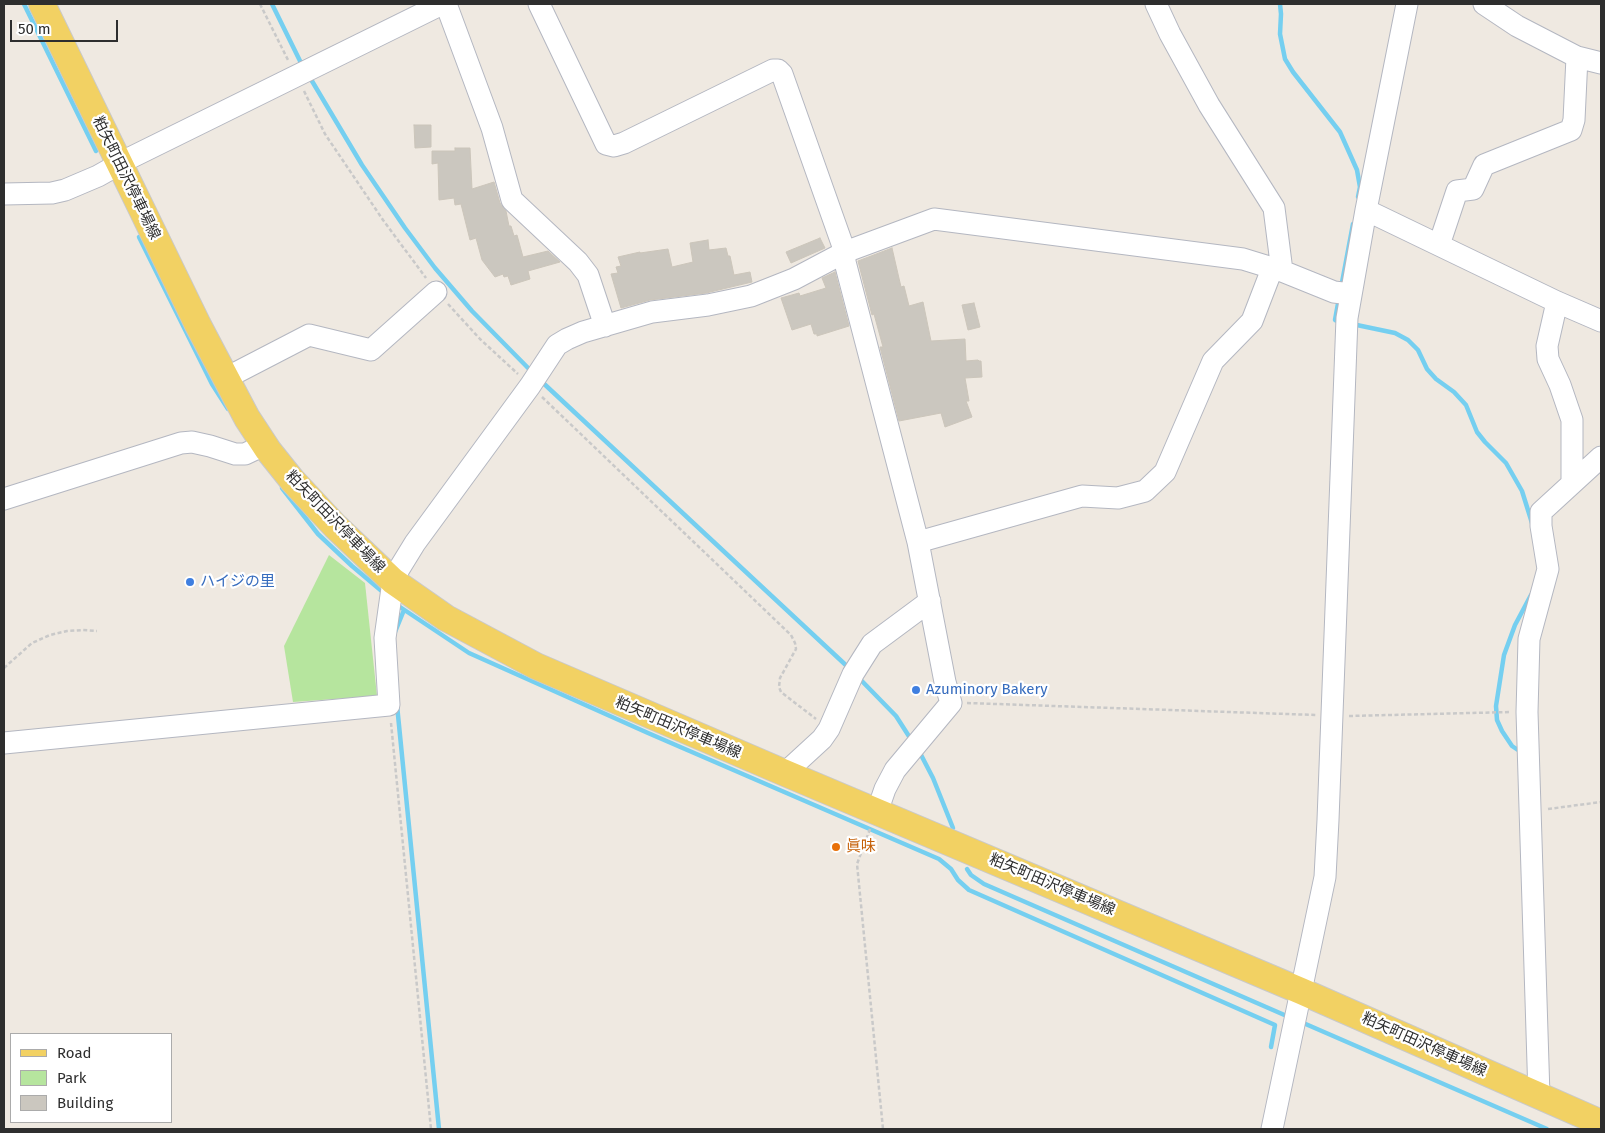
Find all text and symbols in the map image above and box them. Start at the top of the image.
scale bar [12,10,120,42]
text: 50 m [18,20,51,38]
street label: 粕矢町田沢停車場線 [88,113,164,243]
street label: 粕矢町田沢停車場線 [282,467,388,577]
place label: ハイジの里 [200,573,275,591]
marker: ハイジの里 [184,576,196,588]
place label: Azuminory Bakery [926,681,1048,699]
marker: Azuminory Bakery [910,684,922,696]
street label: 粕矢町田沢停車場線 [612,693,744,763]
place label: 眞味 [846,838,876,856]
marker: 眞味 [830,841,842,853]
street label: 粕矢町田沢停車場線 [986,850,1118,920]
street label: 粕矢町田沢停車場線 [1359,1009,1489,1081]
legend [10,1033,172,1123]
text: Road [57,1044,92,1062]
text: Park [57,1069,87,1087]
text: Building [57,1094,113,1112]

